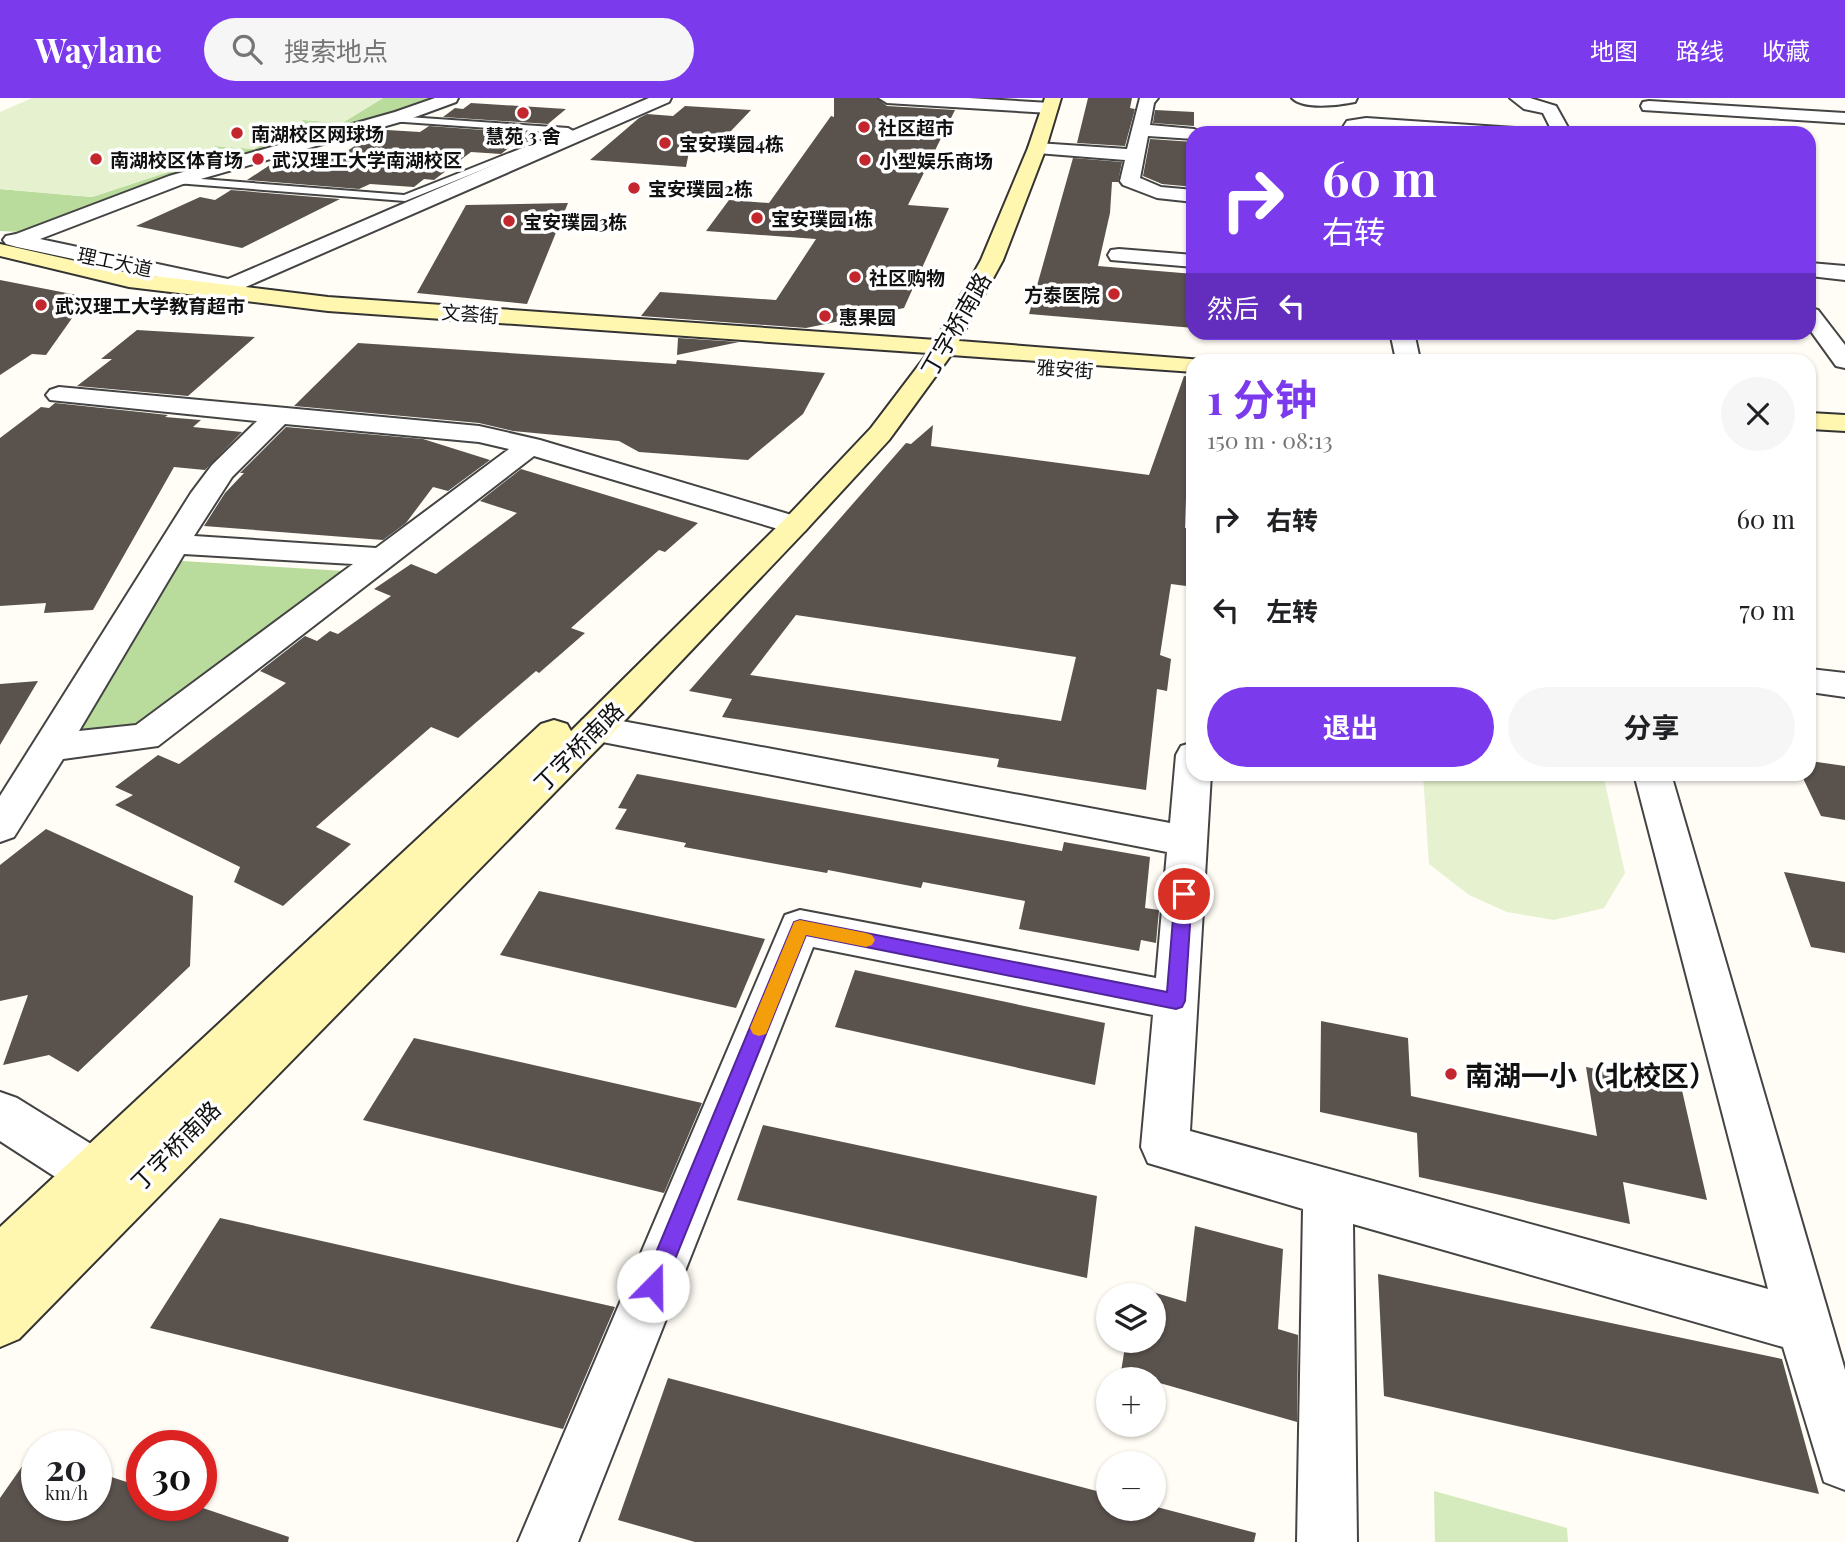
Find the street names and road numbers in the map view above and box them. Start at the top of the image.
street label: 理工大道 [75,240,155,282]
street label: 丁字桥南路 [913,266,997,382]
street label: 文荟街 [441,298,499,328]
street label: 雅安街 [1036,353,1094,383]
street label: 丁字桥南路 [526,694,630,798]
street label: 丁字桥南路 [123,1093,227,1197]

